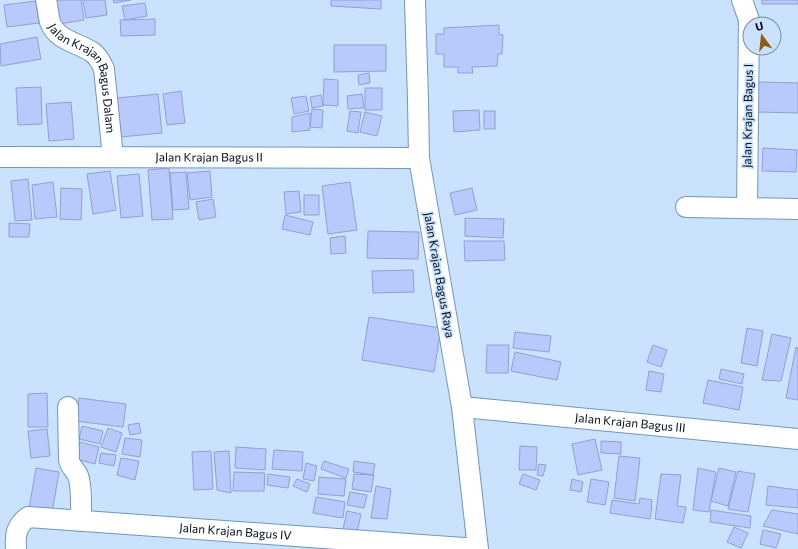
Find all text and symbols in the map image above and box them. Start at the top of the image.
north arrow [742,16,782,56]
text: U [754,19,765,33]
street label: Jalan Krajan Bagus Dalam [45,21,119,134]
street label: Jalan Krajan Bagus I [739,64,756,168]
street label: Jalan Krajan Bagus II [155,149,263,164]
street label: Jalan Krajan Bagus Raya [421,211,458,339]
street label: Jalan Krajan Bagus III [574,410,686,434]
street label: Jalan Krajan Bagus IV [179,520,292,542]

